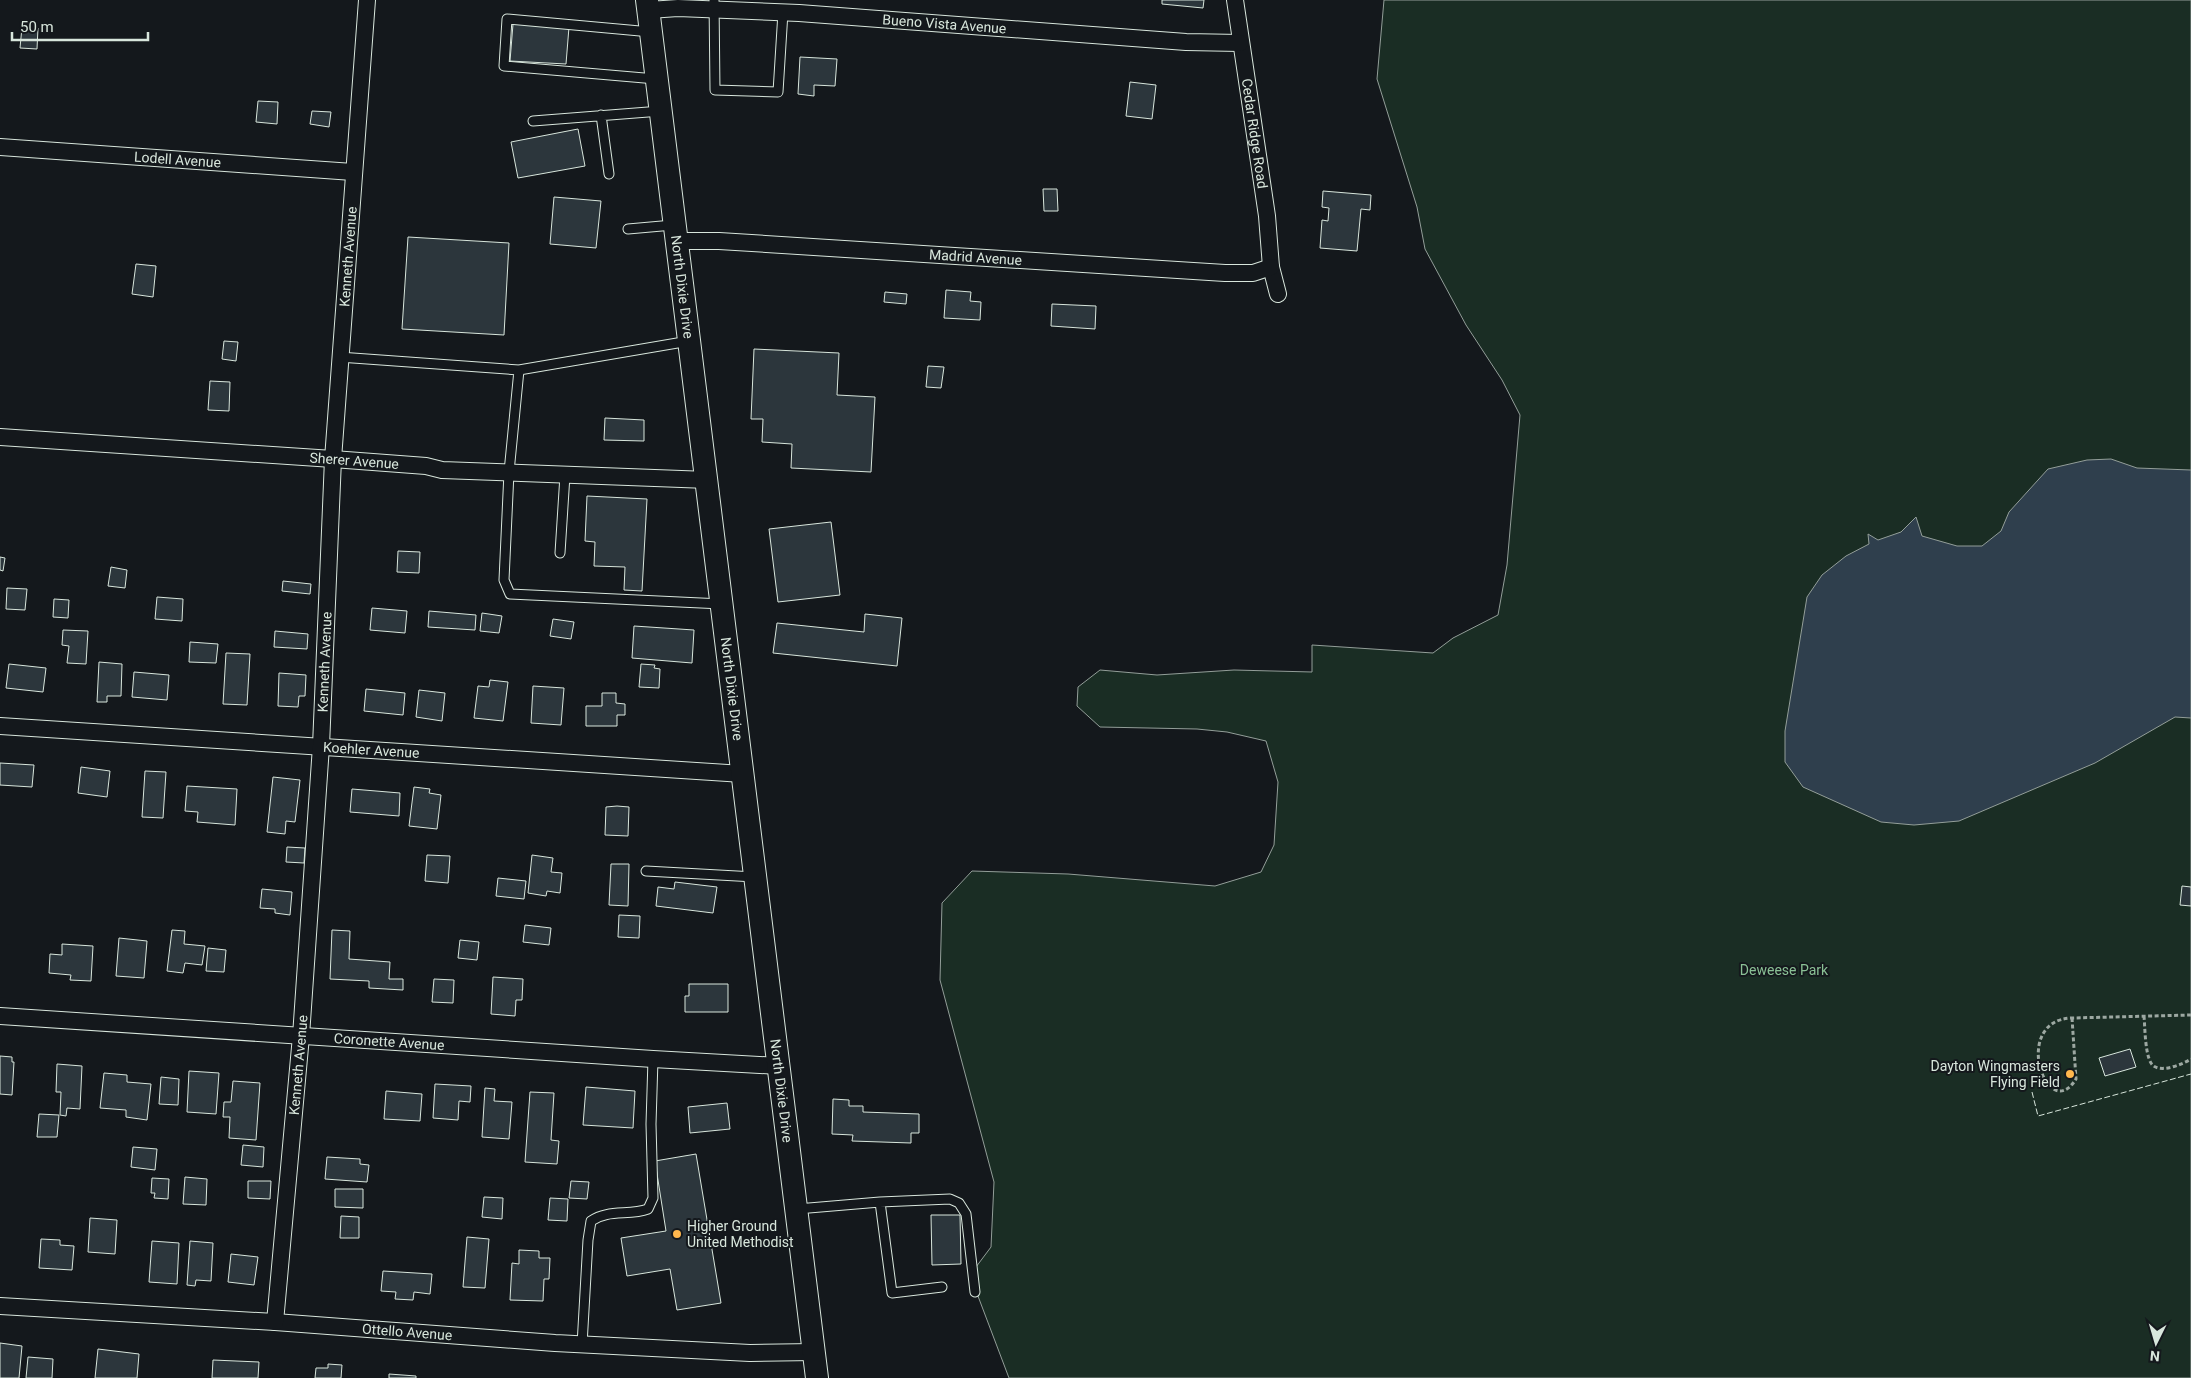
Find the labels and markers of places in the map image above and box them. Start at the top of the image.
place label: Dayton Wingmasters Flying Field [1931,1058,2060,1090]
marker: Dayton Wingmasters Flying Field [2064,1068,2076,1080]
place label: Higher Ground United Methodist [687,1218,794,1250]
marker: Higher Ground United Methodist [671,1228,683,1240]

